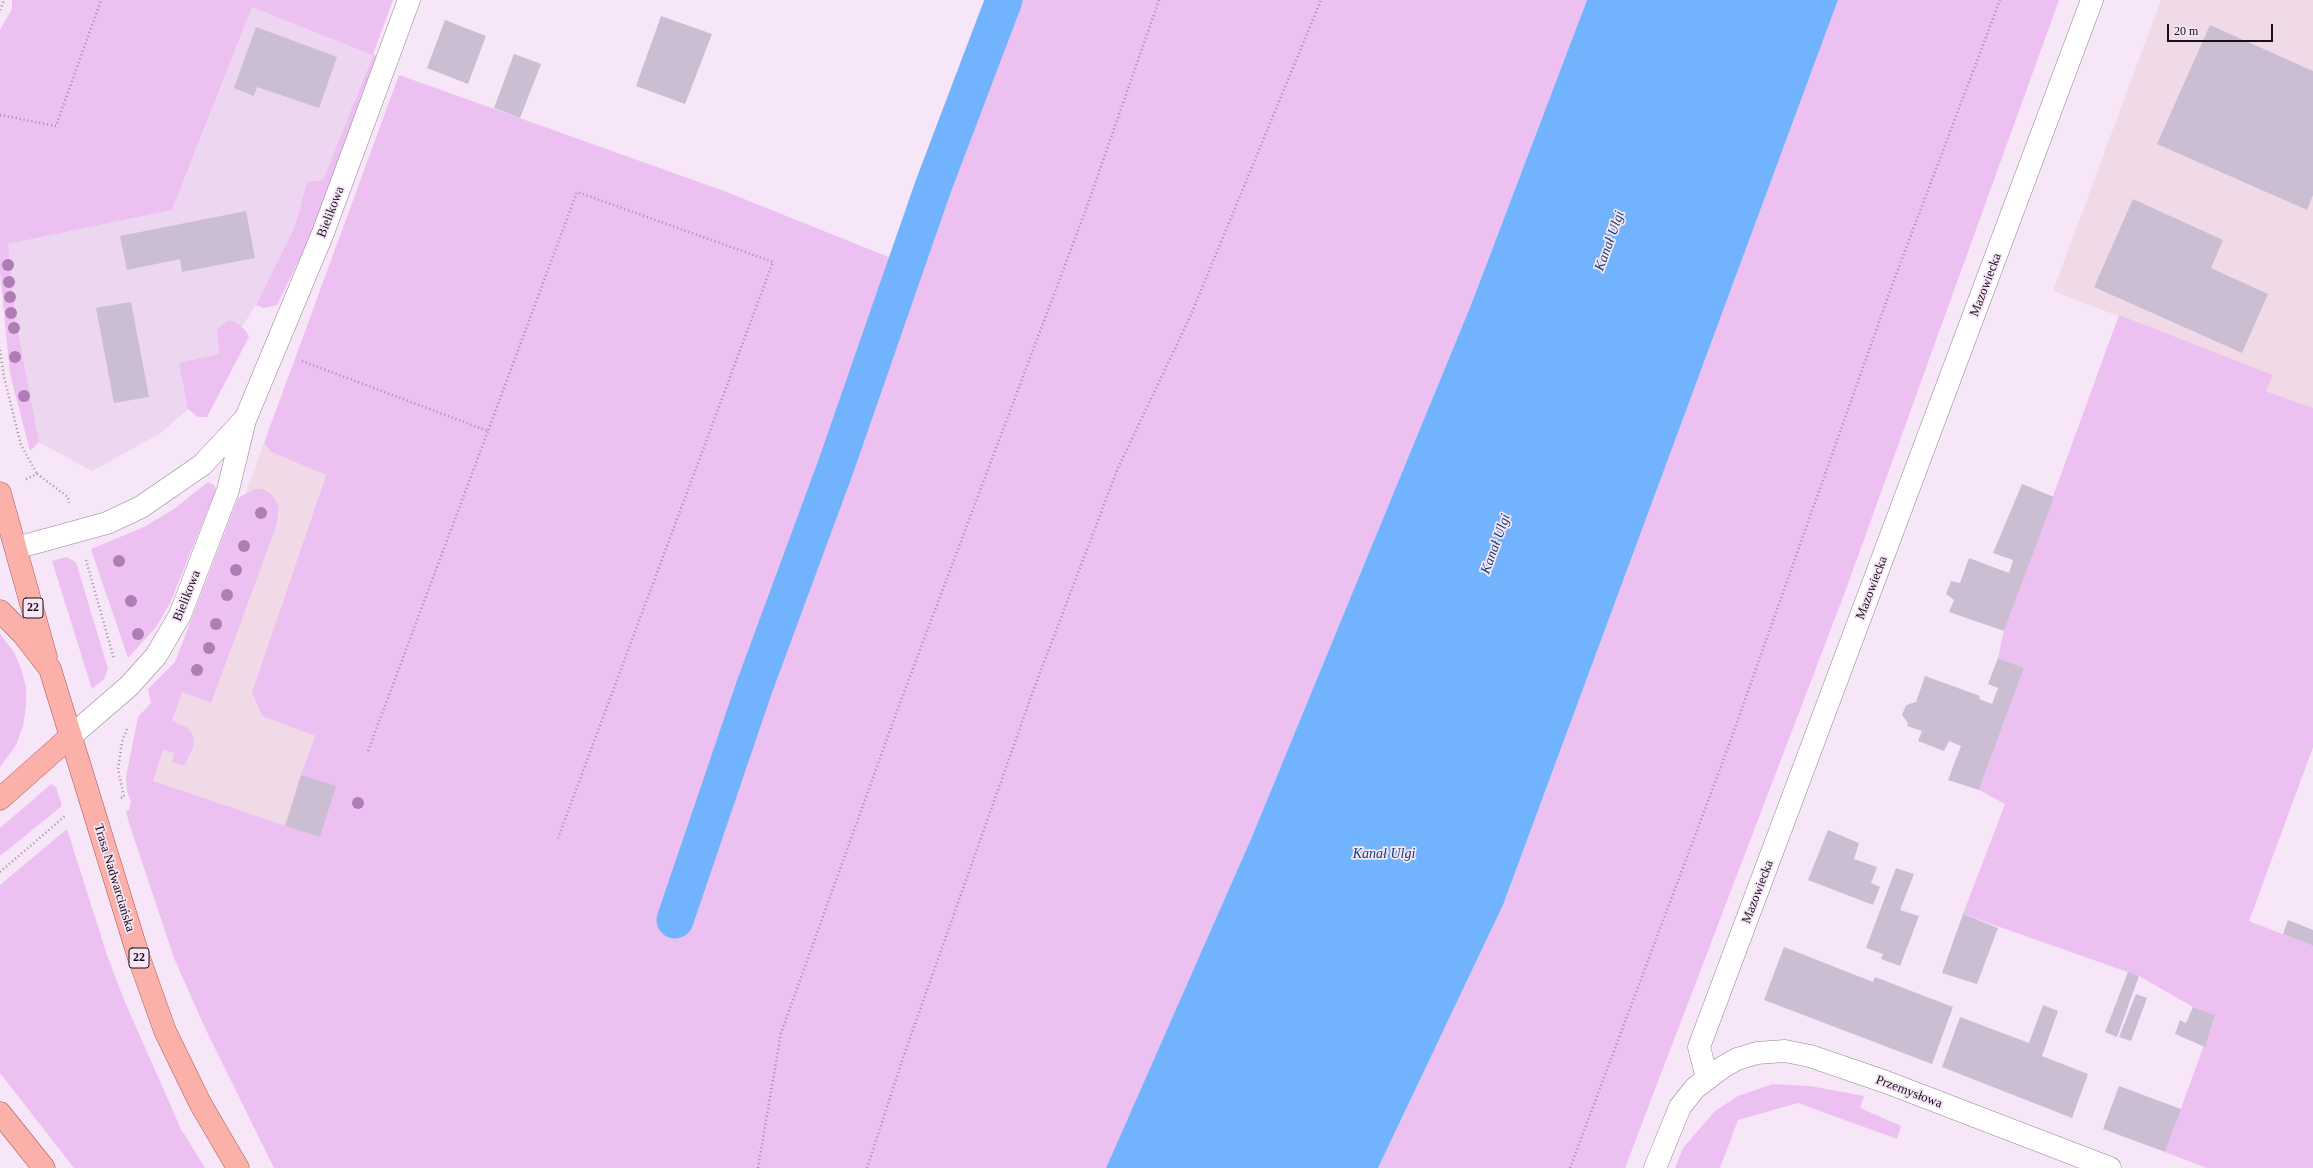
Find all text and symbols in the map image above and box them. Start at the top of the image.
scale bar [2169,16,2275,42]
text: 20 m [2174,24,2198,38]
street label: Bielikowa [314,184,348,240]
water label: Kanał Ulgi [1591,209,1629,273]
street label: Mazowiecka [1967,251,2005,319]
water label: Kanał Ulgi [1477,512,1515,576]
street label: Mazowiecka [1853,554,1891,622]
street label: Bielikowa [170,568,204,624]
road number: 22 [23,598,43,618]
street label: Trasa Nadwarciańska [90,822,138,934]
water label: Kanał Ulgi [1353,846,1415,862]
street label: Mazowiecka [1739,858,1777,926]
road number: 22 [129,948,149,968]
street label: Przemysłowa [1874,1072,1944,1112]

